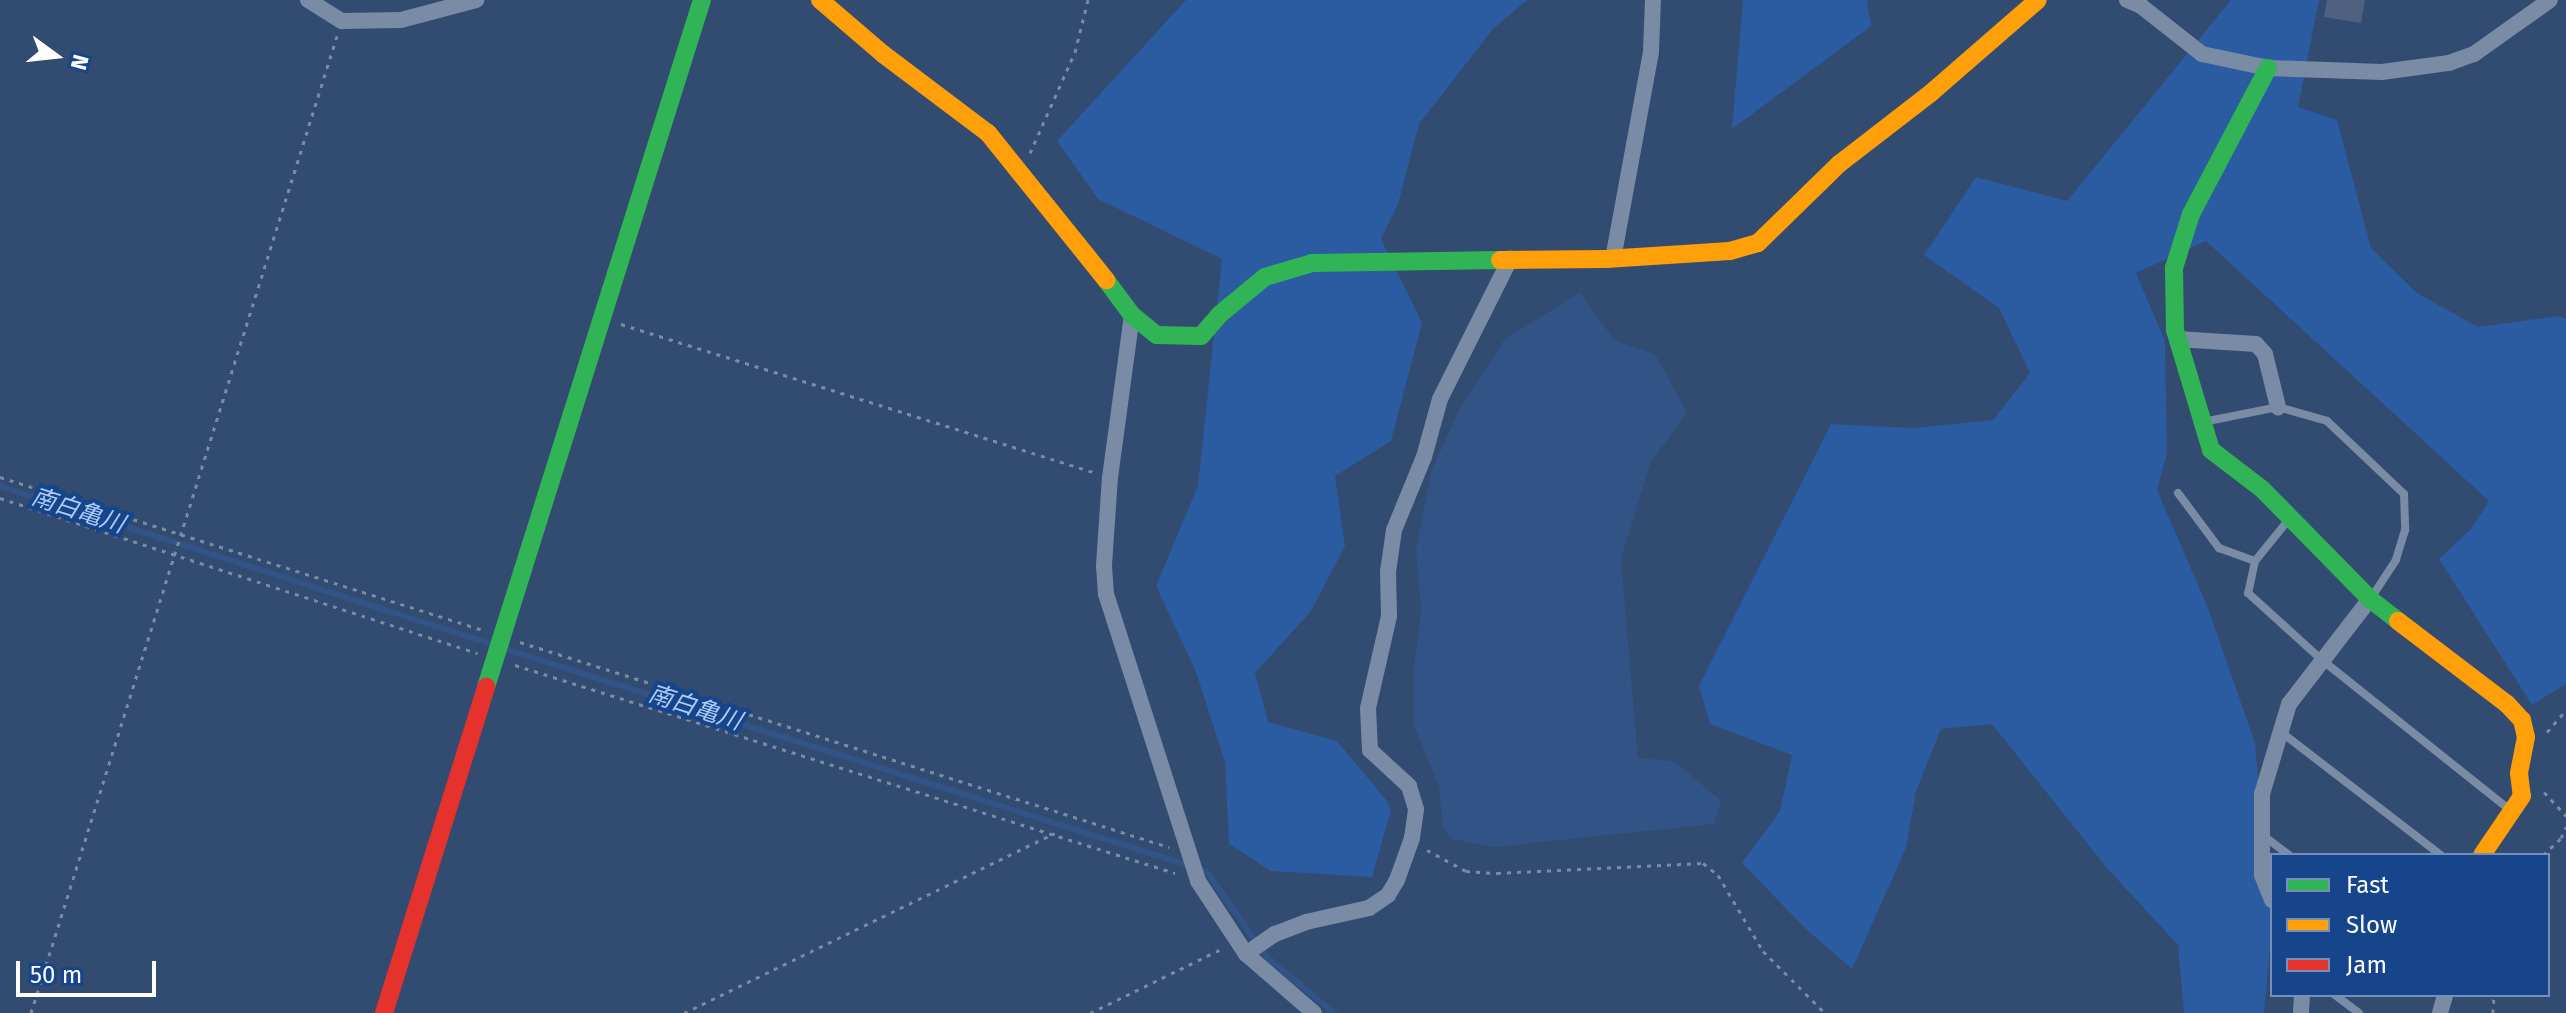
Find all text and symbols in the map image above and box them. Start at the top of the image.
north arrow [16,16,96,96]
text: N [65,52,95,73]
water label: 南白亀川 [28,482,128,540]
water label: 南白亀川 [645,679,745,737]
legend [2270,853,2550,997]
text: Fast [2346,871,2389,899]
text: Slow [2346,911,2397,939]
scale bar [20,945,160,995]
text: Jam [2346,951,2387,979]
text: 50 m [30,961,82,989]

